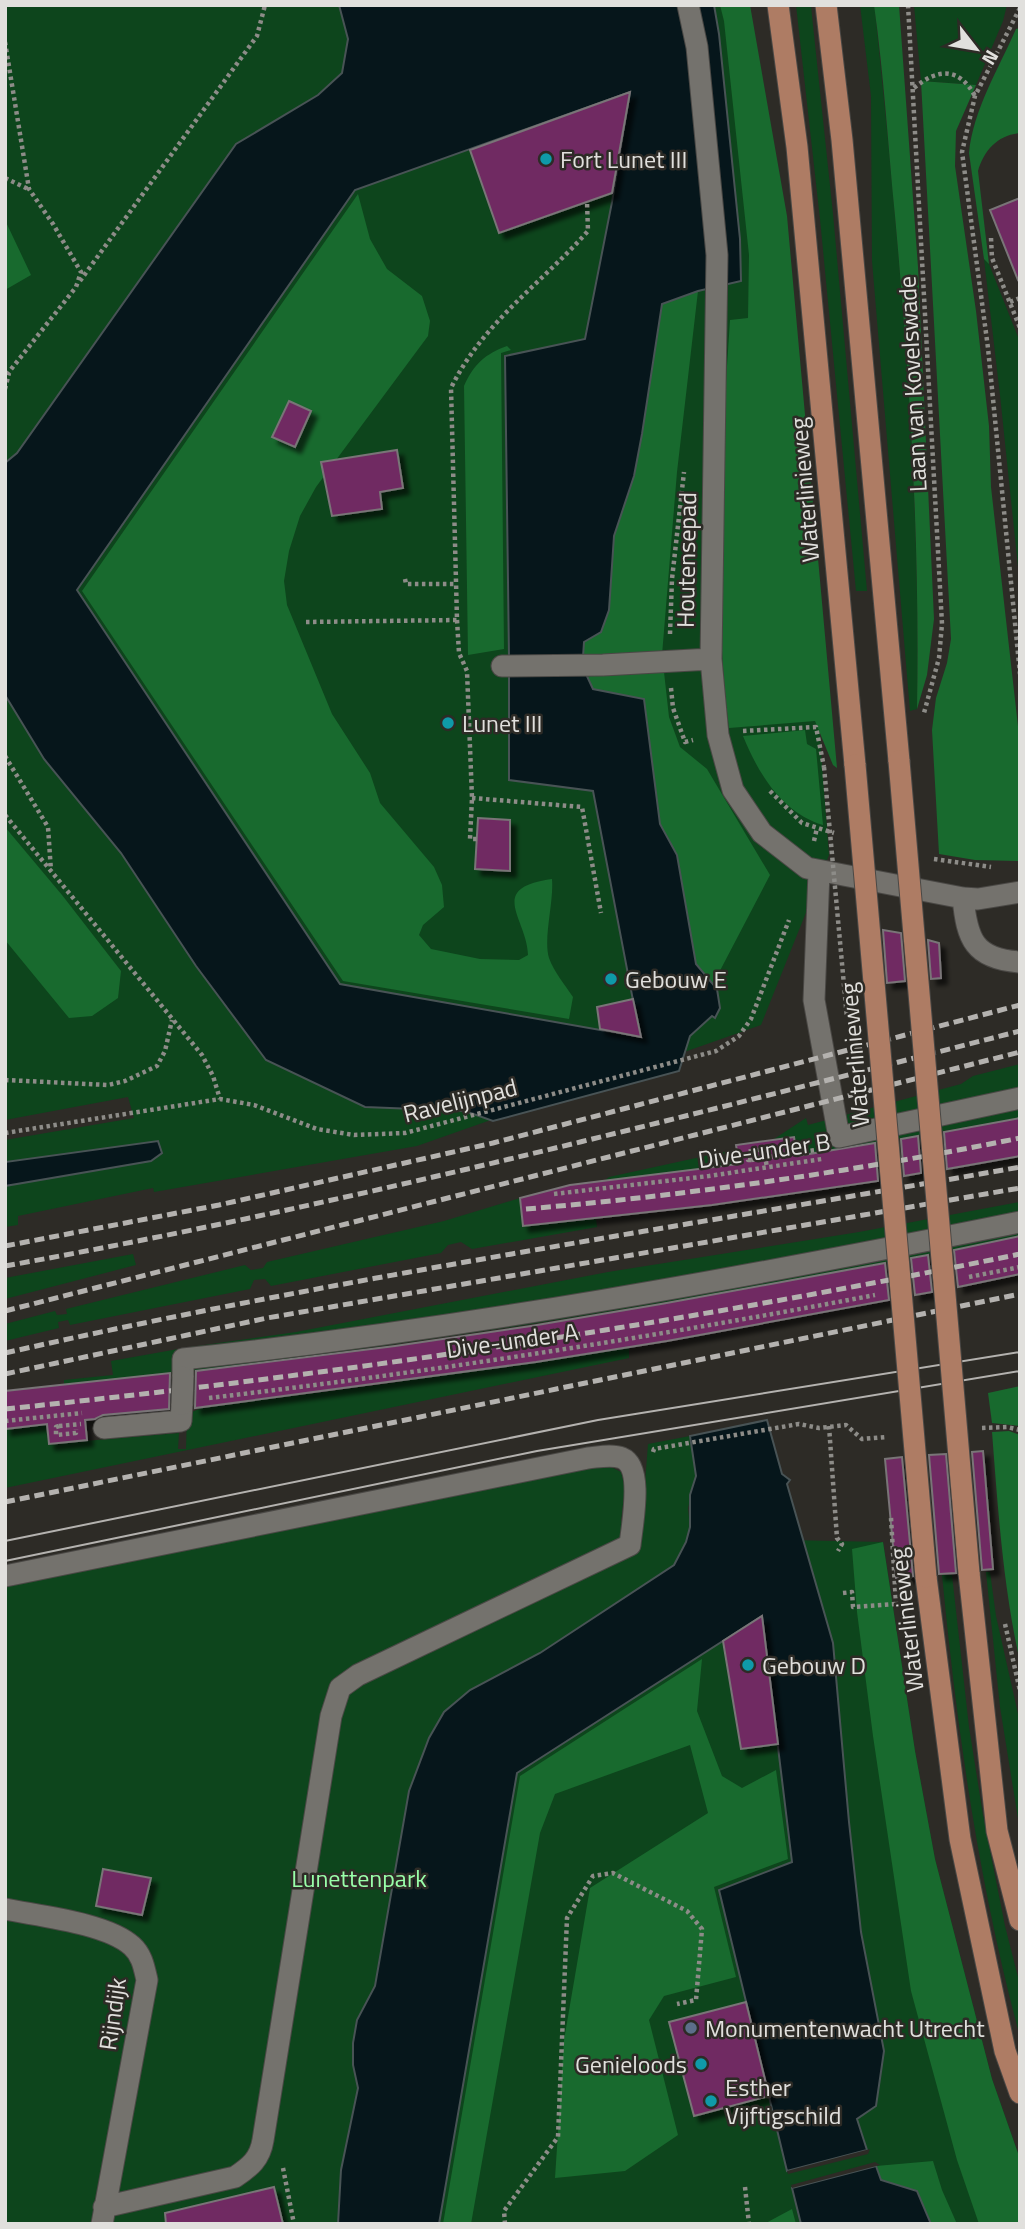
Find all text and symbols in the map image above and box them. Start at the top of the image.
north arrow [941,14,1011,84]
text: N [975,45,1007,71]
place label: Fort Lunet III [560,141,687,177]
marker: Fort Lunet III [538,151,554,167]
street label: Laan van Kovelswade [888,275,936,493]
street label: Waterlinieweg [780,416,828,564]
street label: Houtensepad [667,492,705,628]
place label: Lunet III [462,705,542,741]
marker: Lunet III [440,715,456,731]
place label: Gebouw E [625,961,727,997]
marker: Gebouw E [603,971,619,987]
street label: Waterlinieweg [830,981,878,1129]
street label: Ravelijnpad [399,1068,521,1132]
street label: Dive-under B [695,1123,833,1177]
street label: Dive-under A [444,1313,580,1367]
street label: Waterlinieweg [879,1546,933,1694]
place label: Gebouw D [762,1647,866,1683]
marker: Gebouw D [740,1657,756,1673]
park label: Lunettenpark [291,1860,427,1896]
street label: Rijndijk [89,1975,135,2053]
place label: Monumentenwacht Utrecht [705,2010,985,2046]
marker: Monumentenwacht Utrecht [683,2020,699,2036]
place label: Genieloods [575,2046,687,2082]
marker: Genieloods [693,2056,709,2072]
place label: Esther Vijftigschild [725,2069,841,2133]
marker: Esther Vijftigschild [703,2093,719,2109]

